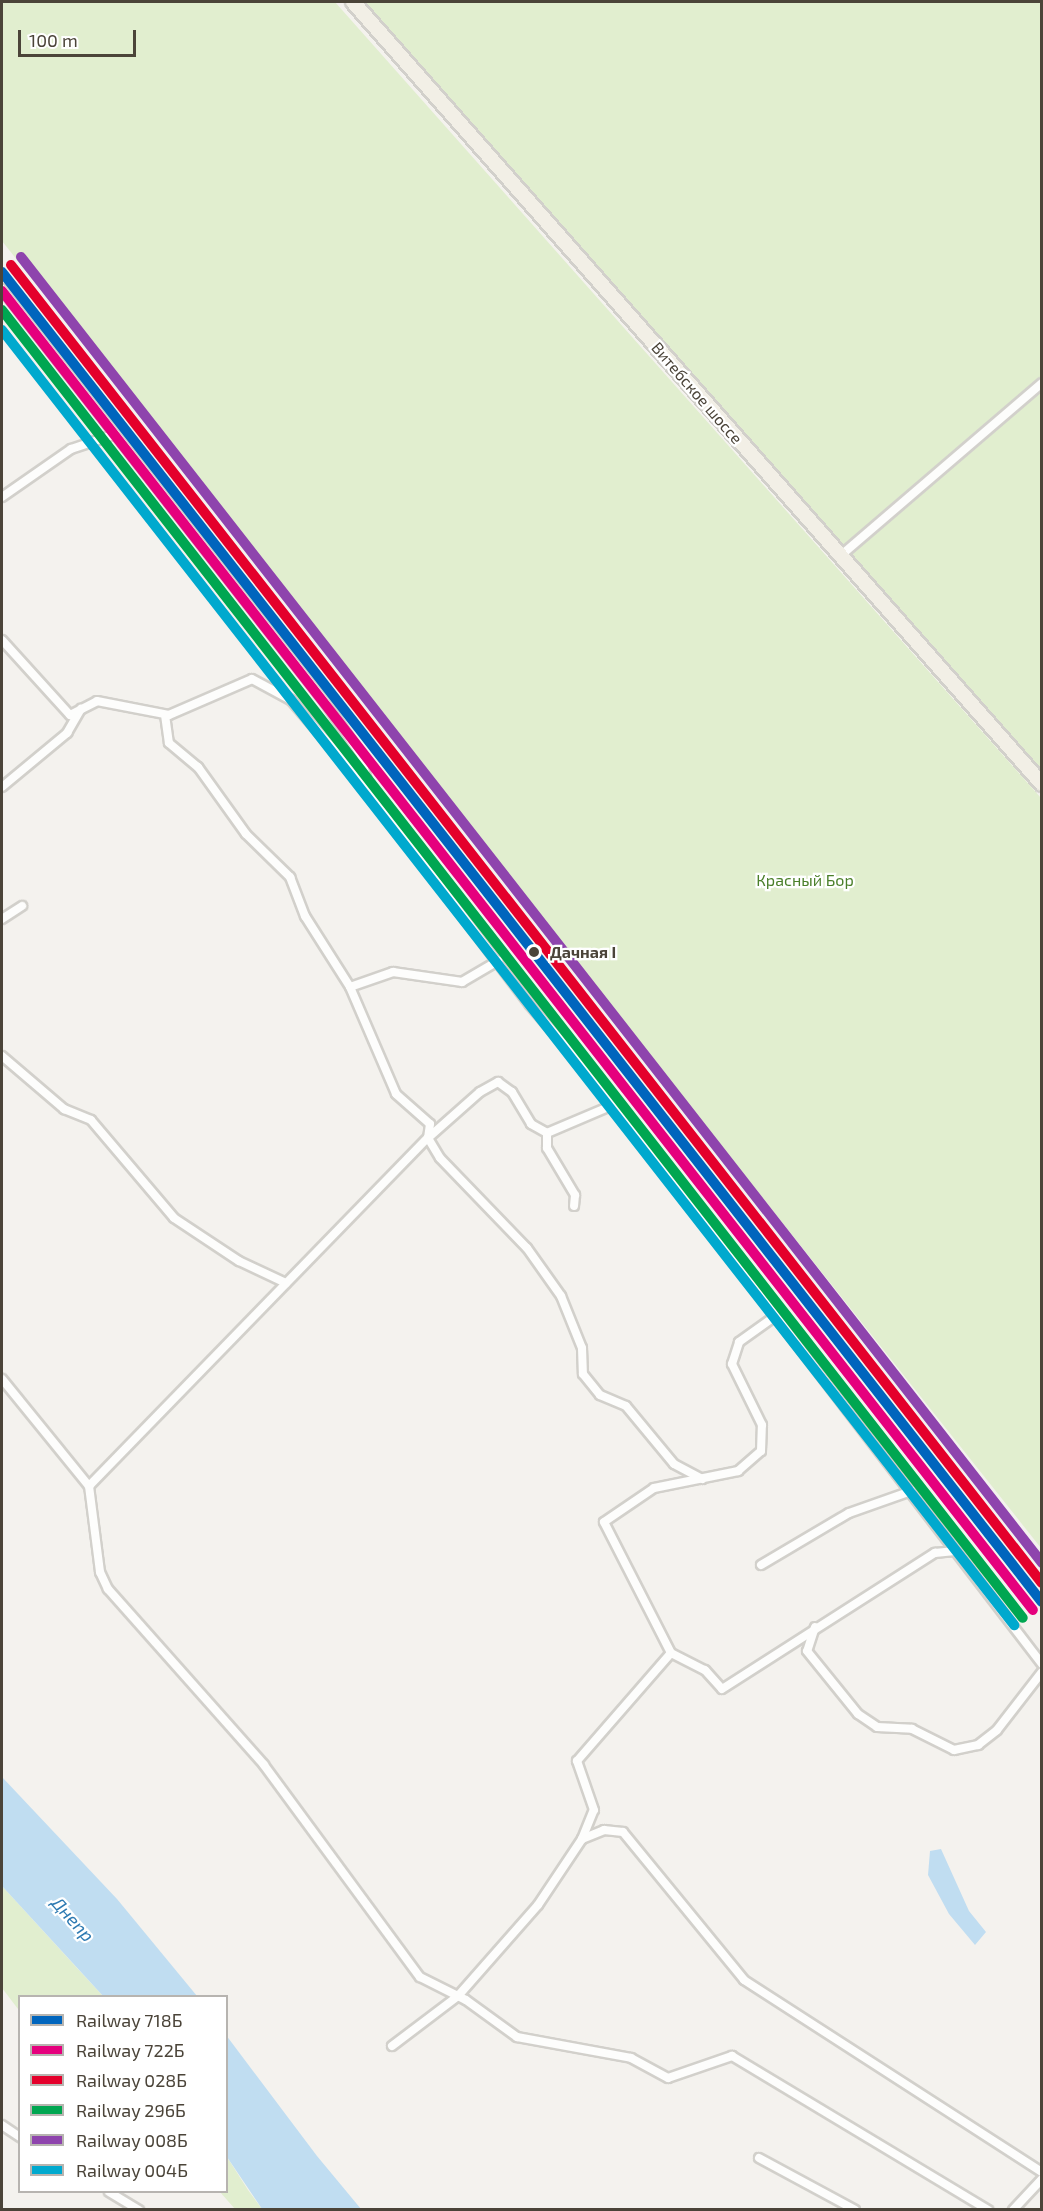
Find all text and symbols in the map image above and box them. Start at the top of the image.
scale bar [21,18,140,56]
text: 100 m [29,29,78,51]
street label: Витебское шоссе [648,338,746,448]
park label: Красный Бор [756,870,854,890]
marker: Дачная I [523,941,545,963]
place label: Дачная I [550,942,616,962]
water label: Днепр [47,1892,99,1946]
legend [18,1995,228,2193]
text: Railway 718Б [76,2009,182,2031]
text: Railway 722Б [76,2039,185,2061]
text: Railway 028Б [76,2069,187,2091]
text: Railway 296Б [76,2099,186,2121]
text: Railway 008Б [76,2129,188,2151]
text: Railway 004Б [76,2159,188,2181]

